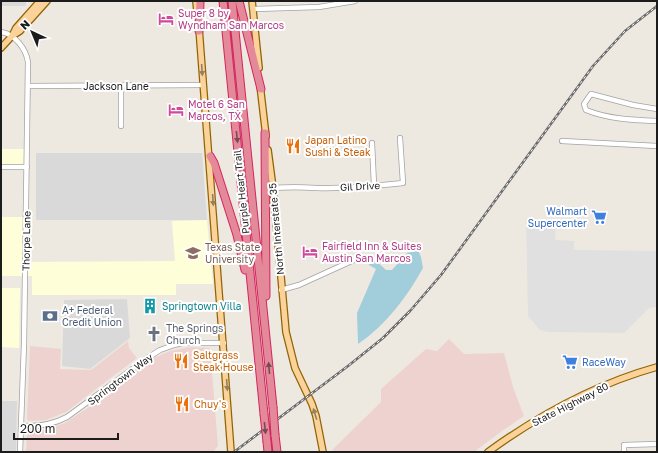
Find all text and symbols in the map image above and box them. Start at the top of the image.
place label: Super 8 by Wyndham San Marcos [178,7,284,31]
hotel icon: Super 8 by Wyndham San Marcos [157,10,175,28]
north arrow [12,12,52,52]
text: N [17,17,32,32]
one-way arrow [199,64,206,76]
street label: Jackson Lane [83,80,149,92]
place label: Motel 6 San Marcos, TX [188,98,245,122]
hotel icon: Motel 6 San Marcos, TX [167,101,185,119]
one-way arrow [233,131,240,143]
place label: Japan Latino Sushi & Steak [305,134,371,158]
restaurant icon: Japan Latino Sushi & Steak [284,137,302,155]
street label: Purple Heart Trail [231,149,251,235]
street label: Gil Drive [340,179,381,193]
street label: North Interstate 35 [266,182,286,275]
one-way arrow [209,194,216,206]
place label: Walmart Supercenter [528,205,587,229]
supermarket icon: Walmart Supercenter [590,208,608,226]
street label: Thorpe Lane [19,211,33,271]
place label: Fairfield Inn & Suites Austin San Marcos [322,240,421,264]
place label: Texas State University [205,241,260,265]
hotel icon: Fairfield Inn & Suites Austin San Marcos [301,243,319,261]
school or university icon: Texas State University [184,244,202,262]
building icon: Springtown Villa [141,297,159,315]
place label: Springtown Villa [162,300,242,312]
place label: A+ Federal Credit Union [62,304,122,328]
bank icon: A+ Federal Credit Union [41,307,59,325]
place label: The Springs Church [166,322,223,346]
church icon: The Springs Church [145,325,163,343]
place label: Saltgrass Steak House [193,349,254,373]
street label: Springtown Way [85,350,155,407]
restaurant icon: Saltgrass Steak House [172,352,190,370]
supermarket icon: RaceWay [561,353,579,371]
place label: RaceWay [582,356,626,368]
one-way arrow [266,362,273,374]
one-way arrow [223,379,230,391]
street label: State Highway 80 [530,380,610,428]
restaurant icon: Chuy's [173,395,191,413]
place label: Chuy's [194,398,227,410]
one-way arrow [312,408,318,420]
scale bar [14,415,118,441]
text: 200 m [20,421,55,436]
one-way arrow [262,422,269,434]

